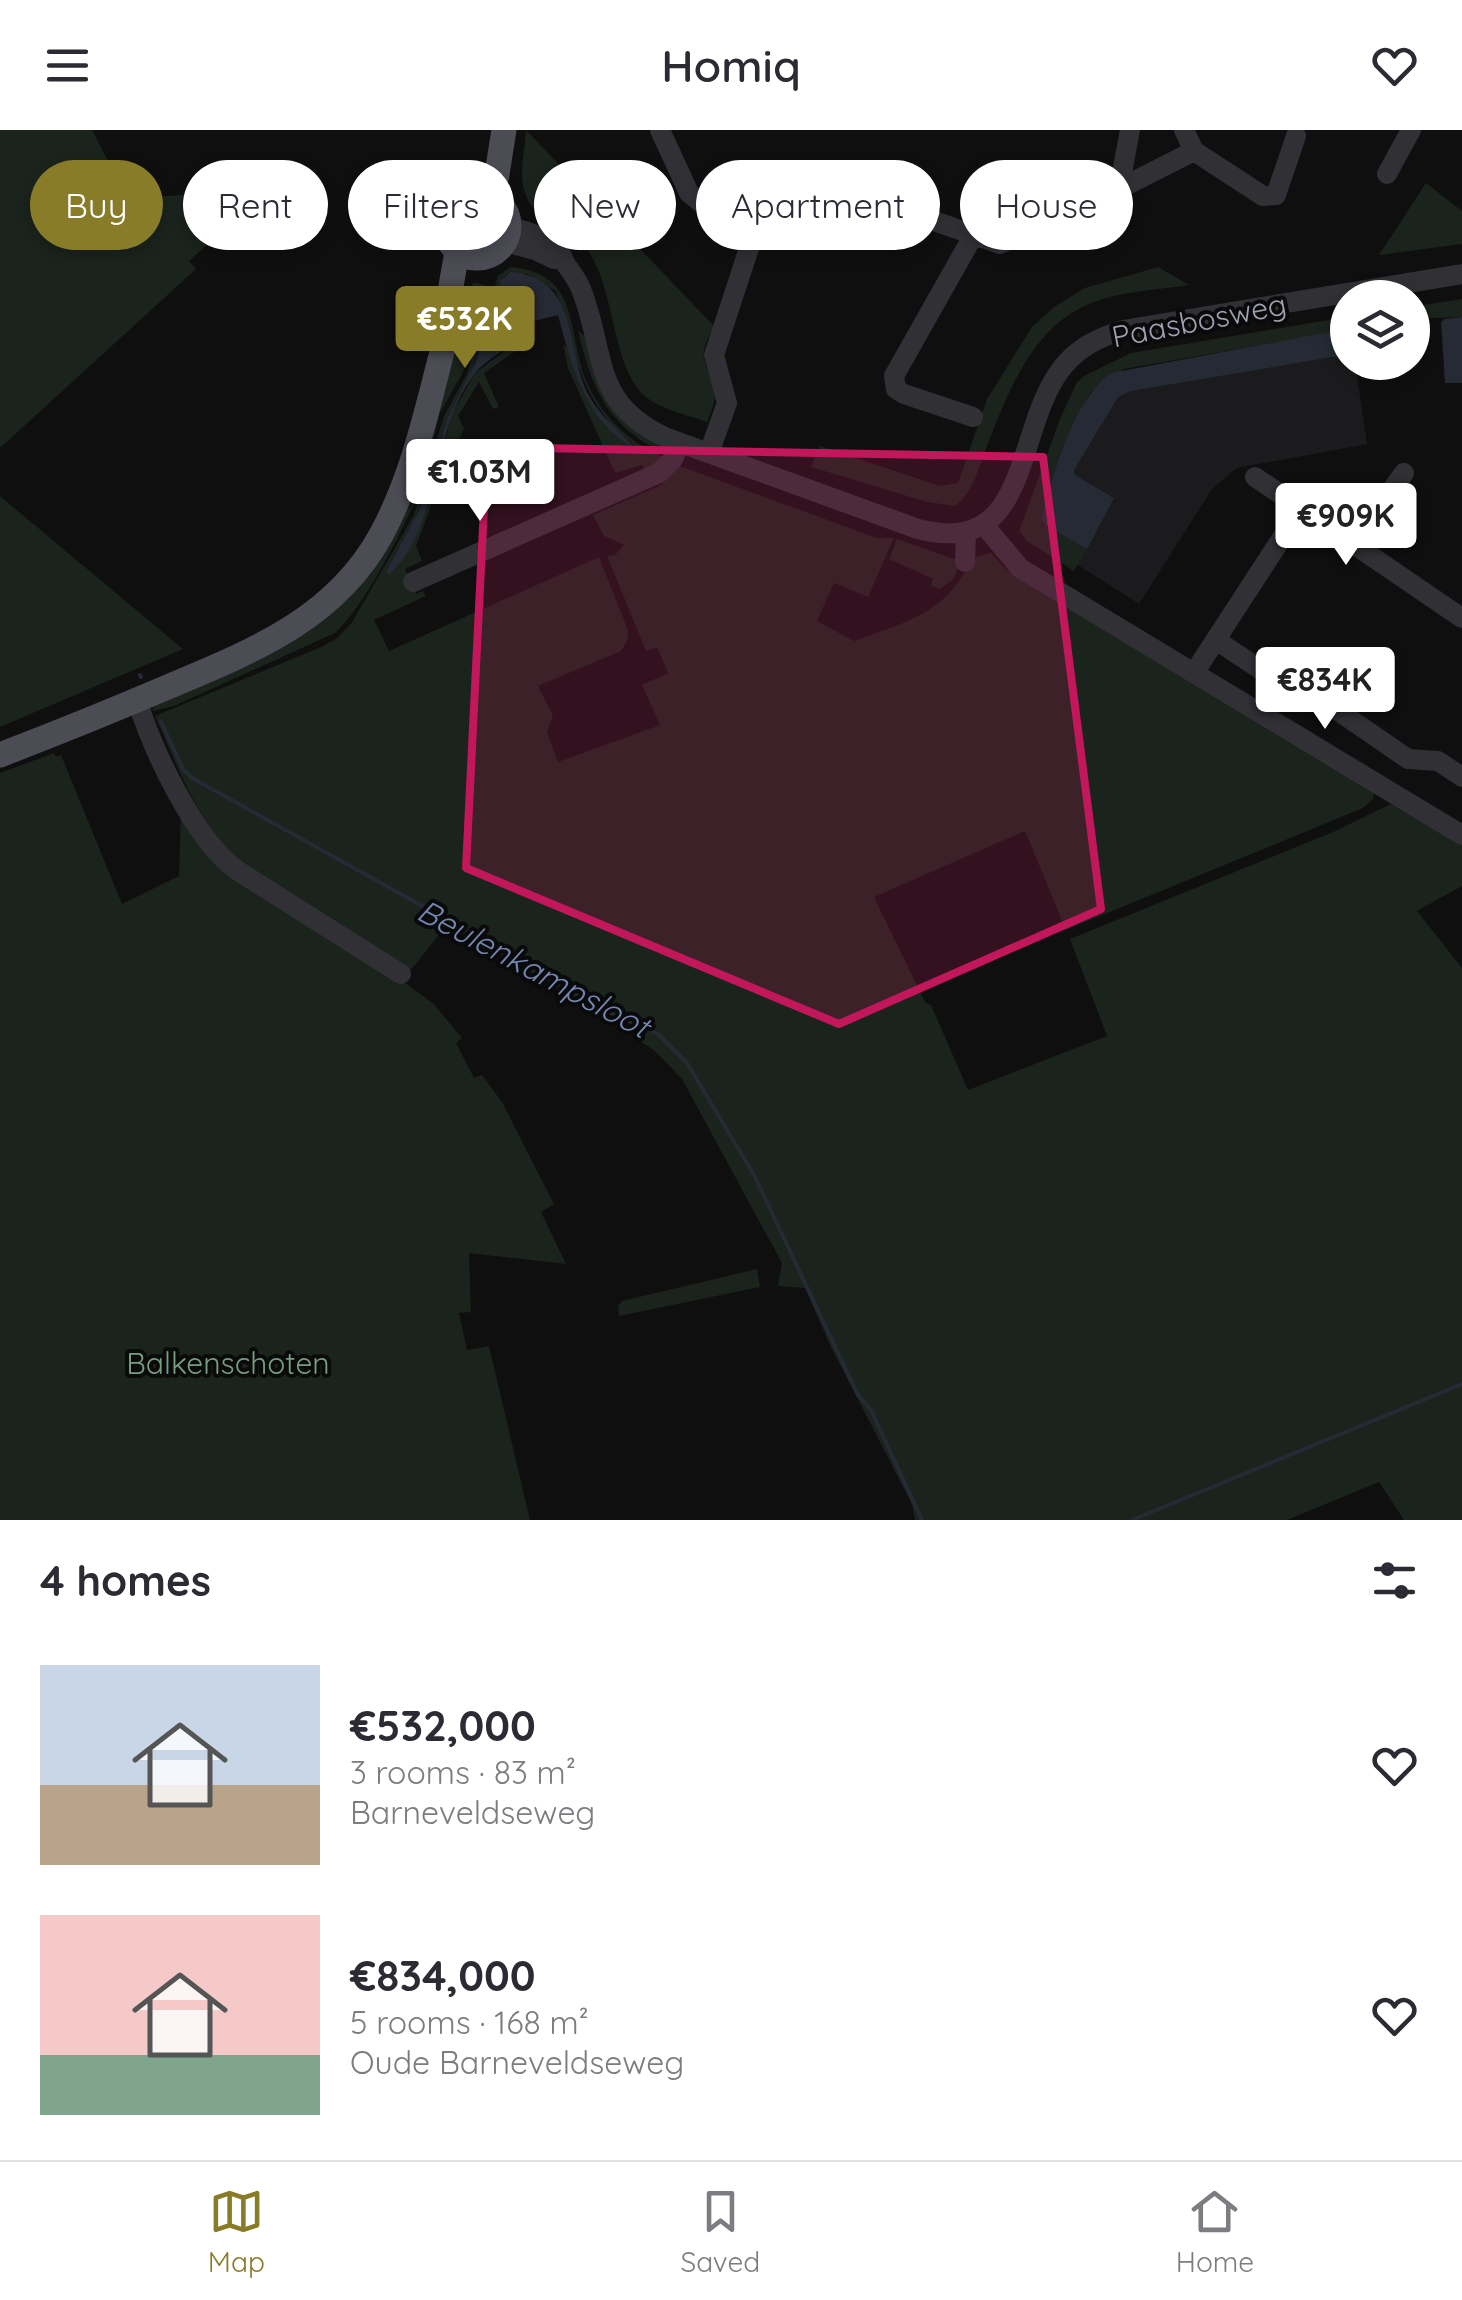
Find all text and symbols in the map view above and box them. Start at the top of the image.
text: Homiq [661,37,801,93]
icon: menu [40,38,95,93]
icon: heart [1367,38,1422,93]
chip: Buy [30,160,163,250]
chip: Rent [183,160,328,250]
chip: Filters [348,160,514,250]
chip: New [534,160,676,250]
chip: Apartment [696,160,940,250]
chip: House [960,160,1133,250]
map controls [1330,280,1430,380]
button: layers [1330,280,1430,380]
street label: Paasbosweg [1109,284,1289,356]
pin: €532K [395,286,535,371]
text: €532K [418,298,512,338]
pin: €1.03M [399,439,561,524]
text: €1.03M [428,451,532,491]
pin: €909K [1276,483,1416,568]
text: €909K [1297,495,1395,535]
pin: €834K [1255,647,1395,732]
text: €834K [1278,659,1372,699]
water label: Beulenkampsloot [411,890,660,1048]
park label: Balkenschoten [126,1344,330,1382]
icon: filters [1367,1553,1422,1608]
text: 4 homes [40,1554,211,1607]
text: €532,000 [350,1699,536,1752]
icon: home [120,1705,240,1825]
icon: heart [1367,1738,1422,1793]
text: 3 rooms · 83 m² [350,1752,576,1792]
text: Barneveldseweg [350,1792,595,1832]
text: €834,000 [350,1949,536,2002]
icon: home [120,1955,240,2075]
icon: heart [1367,1988,1422,2043]
text: 5 rooms · 168 m² [350,2002,589,2042]
text: Oude Barneveldseweg [350,2042,684,2082]
tab: Map [208,2184,265,2279]
tab: Saved [680,2184,760,2279]
tab: Home [1176,2184,1254,2279]

